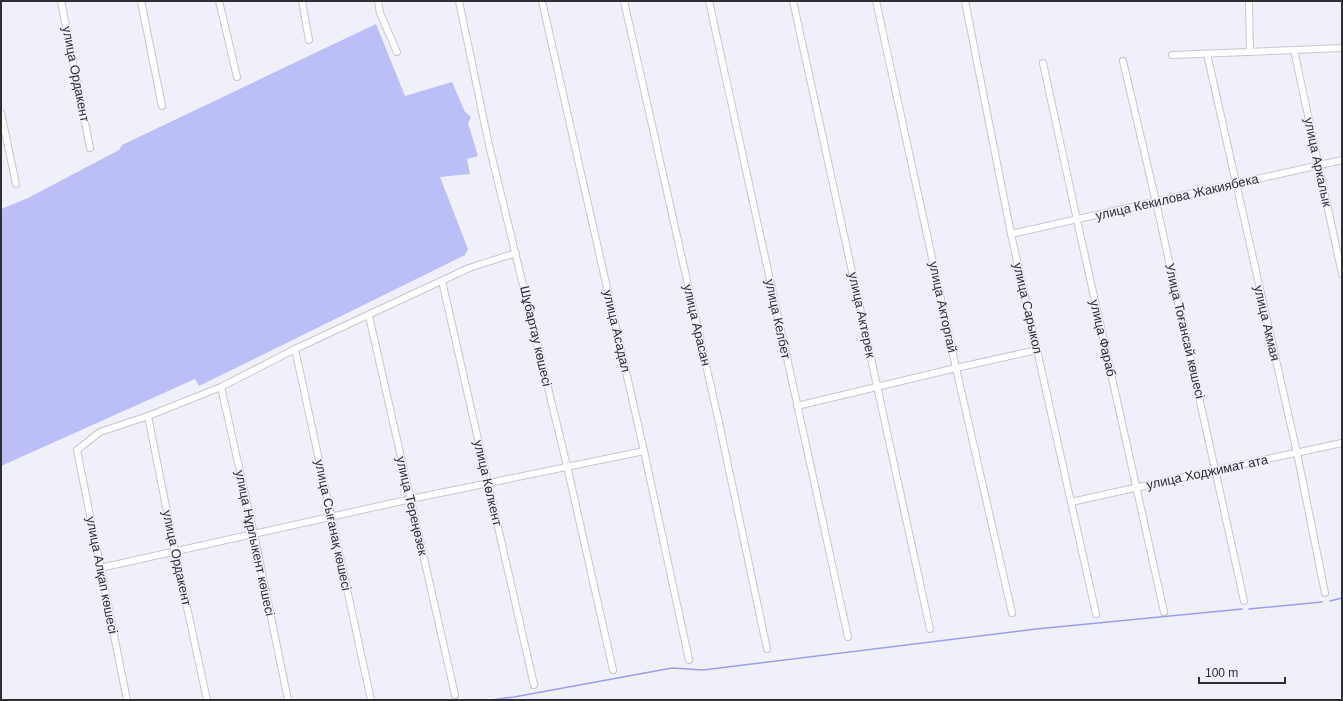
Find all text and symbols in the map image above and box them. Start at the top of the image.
street label: улица Ордакент [59,25,93,123]
street label: улица Аркалык [1301,116,1335,208]
street label: улица Кекилова Жакиябека [1094,171,1261,223]
street label: улица Акторгай [926,260,960,354]
street label: улица Сарыкол [1010,261,1046,355]
street label: Улица Тоғансай көшесі [1162,262,1208,400]
street label: улица Актерек [846,271,878,359]
street label: улица Келбет [762,278,794,360]
street label: улица Арасан [680,283,714,367]
street label: Шұбартау көшесі [517,284,555,388]
street label: улица Акмая [1251,284,1283,362]
street label: улица Асадал [600,288,634,374]
street label: улица Фараб [1087,298,1119,378]
street label: улица Көлкент [471,438,505,528]
street label: улица Ходжимат ата [1145,452,1270,492]
street label: улица Тереңөзек [393,455,431,557]
street label: улица Сығанақ көшесі [312,458,354,592]
street label: улица Нұрлыкент көшесі [232,469,278,617]
street label: улица Ордакент [160,509,194,607]
street label: улица Алқап көшесі [83,515,121,635]
scale bar [1199,659,1285,685]
text: 100 m [1205,666,1238,680]

